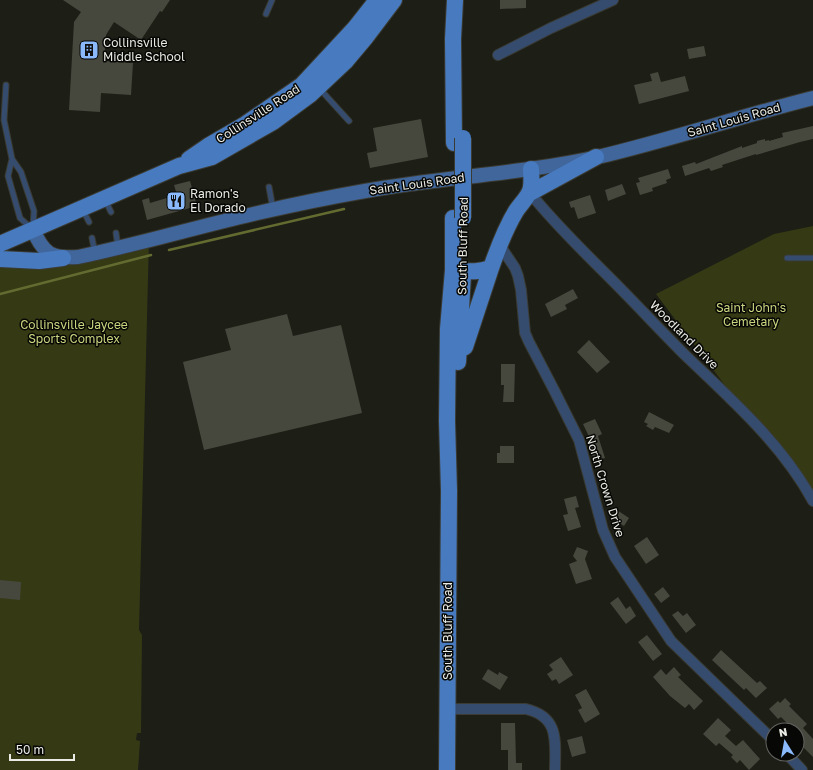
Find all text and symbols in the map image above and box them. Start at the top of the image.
place label: Collinsville Middle School [103,35,185,64]
building icon: Collinsville Middle School [78,39,100,61]
street label: Collinsville Road [213,81,302,146]
street label: Saint Louis Road [686,99,782,140]
street label: Saint Louis Road [368,169,465,198]
place label: Ramon's El Dorado [190,186,246,215]
restaurant icon: Ramon's El Dorado [165,190,187,212]
street label: South Bluff Road [454,197,471,295]
street label: Woodland Drive [647,297,722,372]
park label: Saint John's Cemetary [716,300,786,329]
park label: Collinsville Jaycee Sports Complex [20,317,128,346]
street label: North Crown Drive [583,433,628,539]
street label: South Bluff Road [440,582,455,680]
north arrow [765,722,805,762]
text: N [778,725,788,739]
scale bar [10,736,74,762]
text: 50 m [16,742,44,757]

